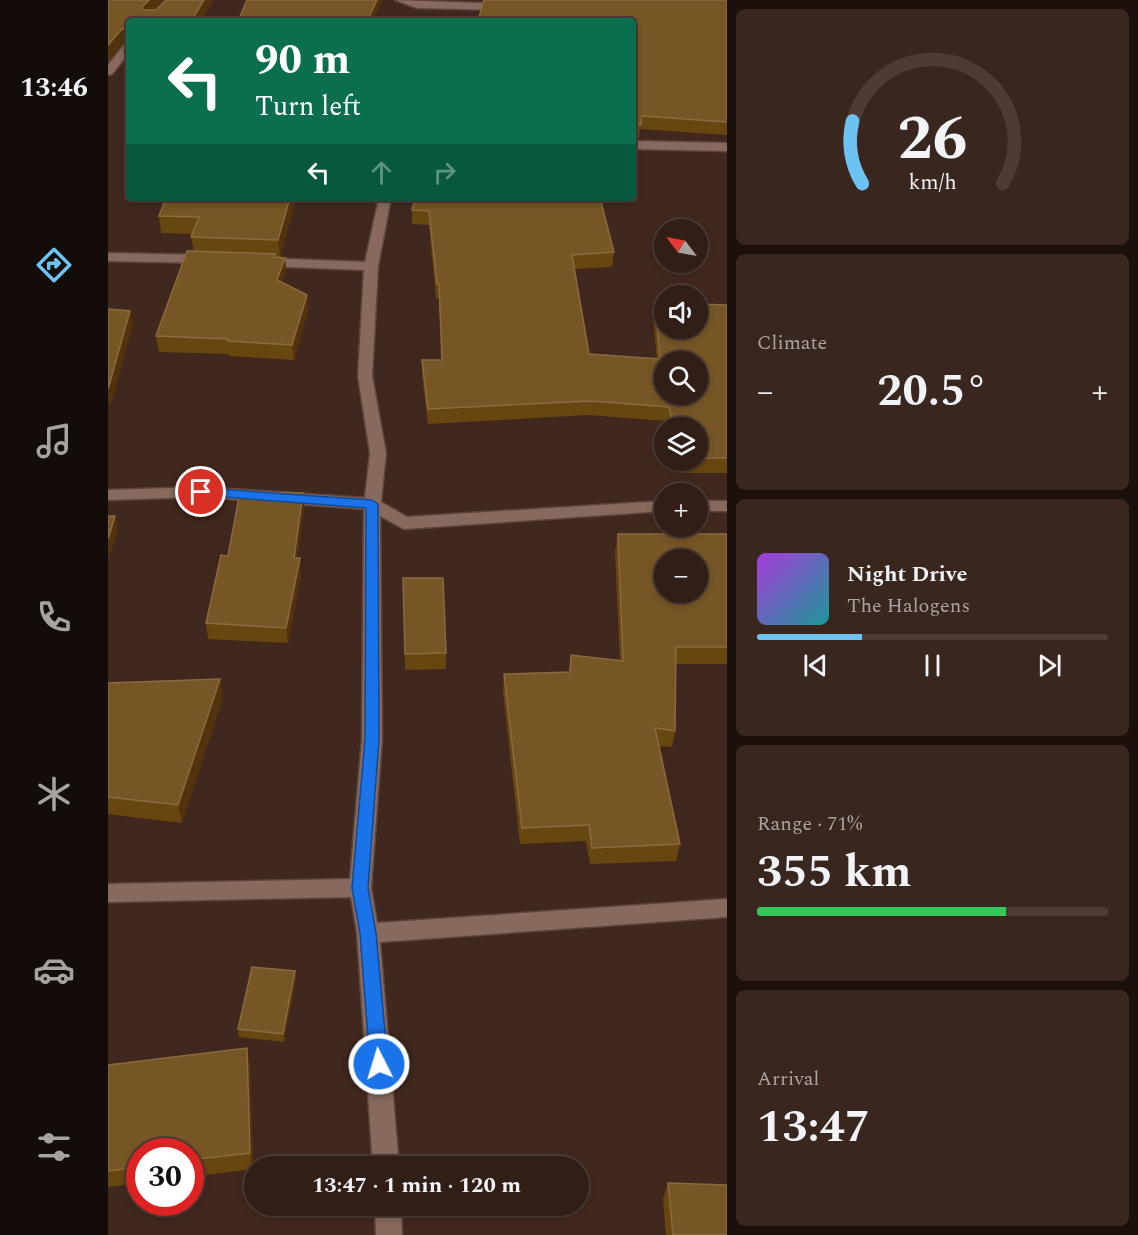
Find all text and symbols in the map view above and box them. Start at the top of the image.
text: 90 m [255,29,350,92]
icon: left [156,42,234,120]
text: 13:46 [20,67,88,109]
text: Turn left [255,86,361,128]
text: 26 [897,92,968,187]
icon: left [302,156,335,189]
icon: ahead [365,156,398,189]
icon: right [428,156,461,189]
text: km/h [908,166,957,199]
north arrow [654,219,708,273]
map controls [654,219,708,603]
icon: directions [33,244,75,286]
button: sound [654,285,708,339]
text: Climate [757,328,827,358]
button: search [654,351,708,405]
text: 20.5° [877,357,988,426]
text: − [757,367,774,417]
text: + [1091,367,1108,417]
button: layers [654,417,708,471]
icon: music [33,420,75,462]
pin [175,466,226,517]
icon: arrive [184,475,217,508]
button: + [654,483,708,537]
button: − [654,549,708,603]
text: Night Drive [847,558,967,591]
text: The Halogens [847,591,970,621]
icon: phone [33,596,75,638]
icon: previous [799,649,832,682]
icon: pause [916,649,949,682]
icon: next [1033,649,1066,682]
icon: climate [33,773,75,815]
text: Range · 71% [757,809,862,839]
text: 355 km [757,838,912,907]
icon: car [33,949,75,991]
position arrow [347,1032,411,1096]
text: Arrival [757,1064,819,1094]
text: 13:47 [757,1093,870,1162]
icon: filters [33,1126,75,1168]
speed limit sign: 30 [126,1138,204,1216]
text: 13:47 · 1 min · 120 m [312,1169,521,1202]

